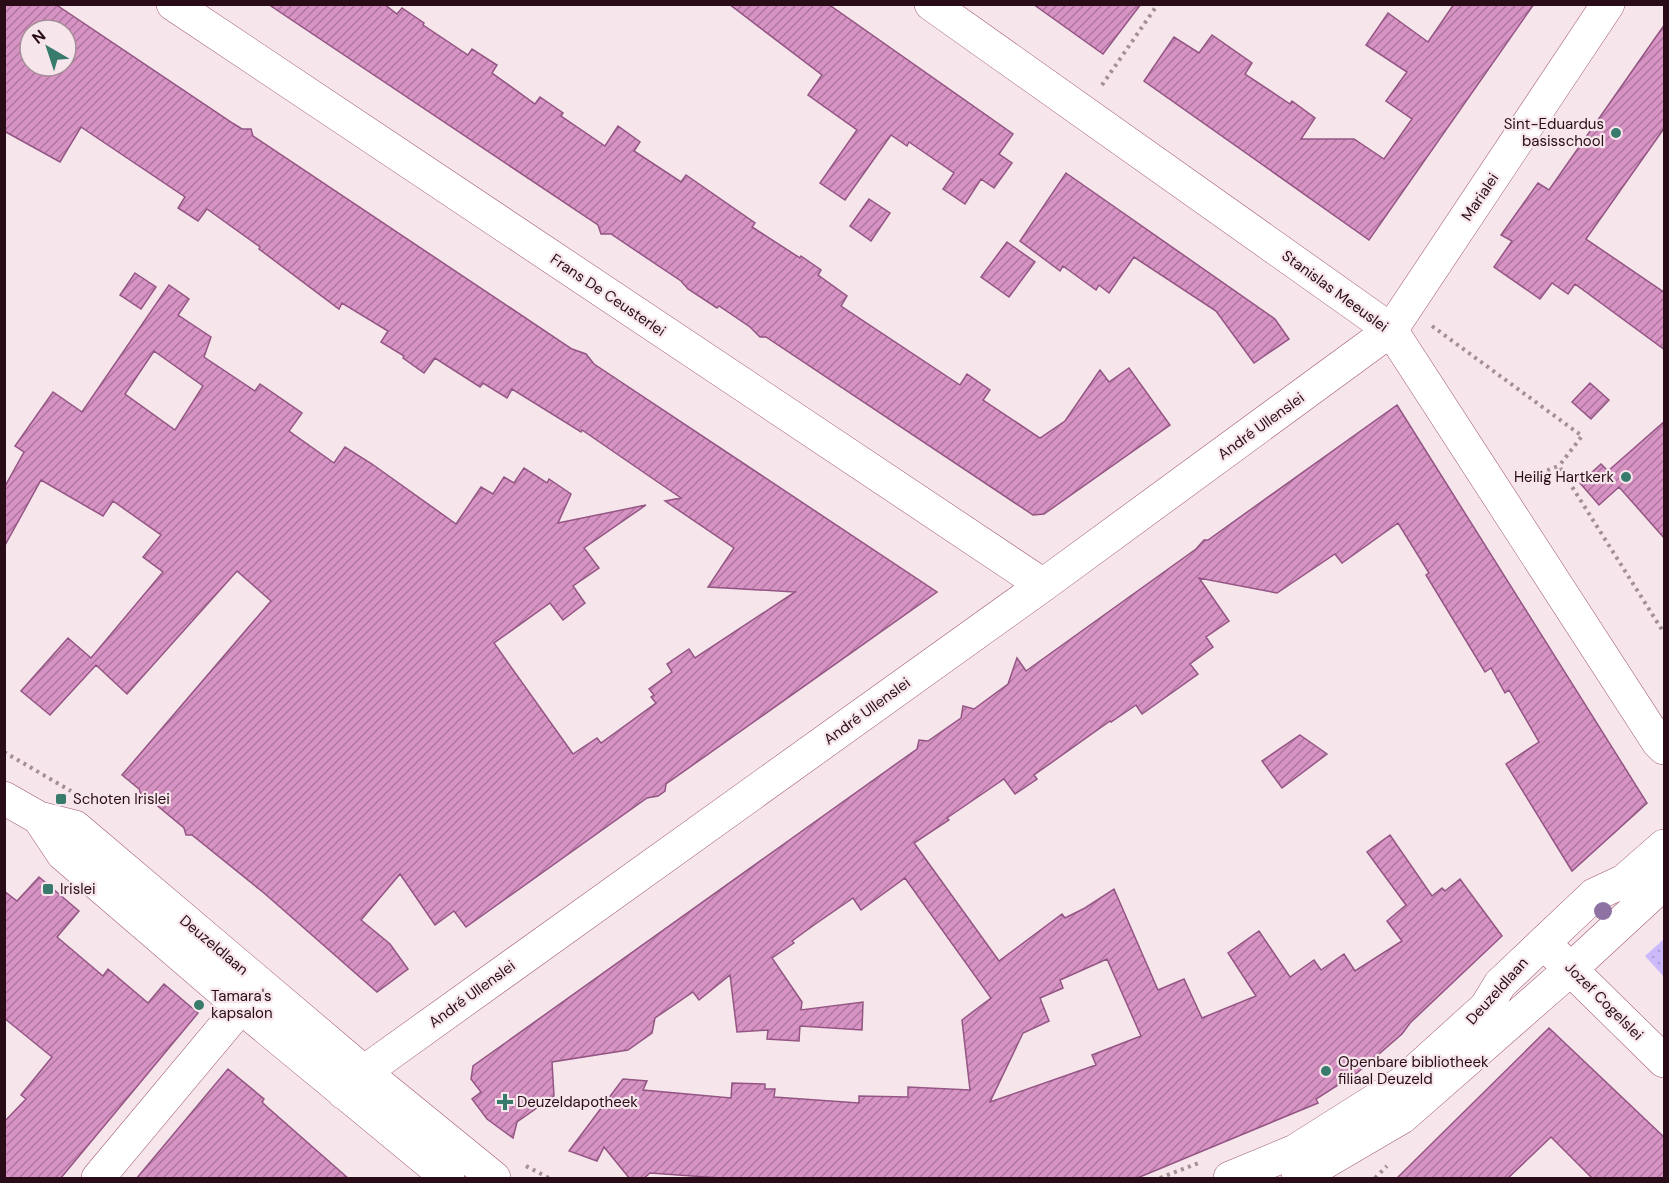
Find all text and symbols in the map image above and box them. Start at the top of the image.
north arrow [18,18,78,78]
text: N [28,25,50,49]
place label: Sint-Eduardus basisschool [1504,114,1604,151]
marker: Sint-Eduardus basisschool [1609,126,1623,140]
street label: Marialei [1457,169,1503,225]
street label: Stanislas Meeuslei [1278,246,1392,336]
street label: Frans De Ceusterlei [546,249,670,341]
street label: André Ullenslei [1214,388,1308,464]
place label: Heilig Hartkerk [1514,467,1614,487]
marker: Heilig Hartkerk [1619,470,1633,484]
street label: André Ullenslei [820,673,914,749]
place label: Schoten Irislei [73,789,170,809]
marker: Schoten Irislei [54,792,68,806]
place label: Irislei [60,879,96,899]
marker: Irislei [41,882,55,896]
street label: Deuzeldlaan [175,910,253,980]
street label: Deuzeldlaan [1462,953,1532,1029]
street label: André Ullenslei [425,956,519,1032]
street label: Jozef Cogelslei [1560,957,1648,1045]
place label: Tamara's kapsalon [211,986,273,1023]
marker: Tamara's kapsalon [192,998,206,1012]
place label: Openbare bibliotheek filiaal Deuzeld [1338,1052,1489,1089]
marker: Openbare bibliotheek filiaal Deuzeld [1319,1064,1333,1078]
place label: Deuzeldapotheek [517,1092,638,1112]
marker: Deuzeldapotheek [498,1095,512,1109]

